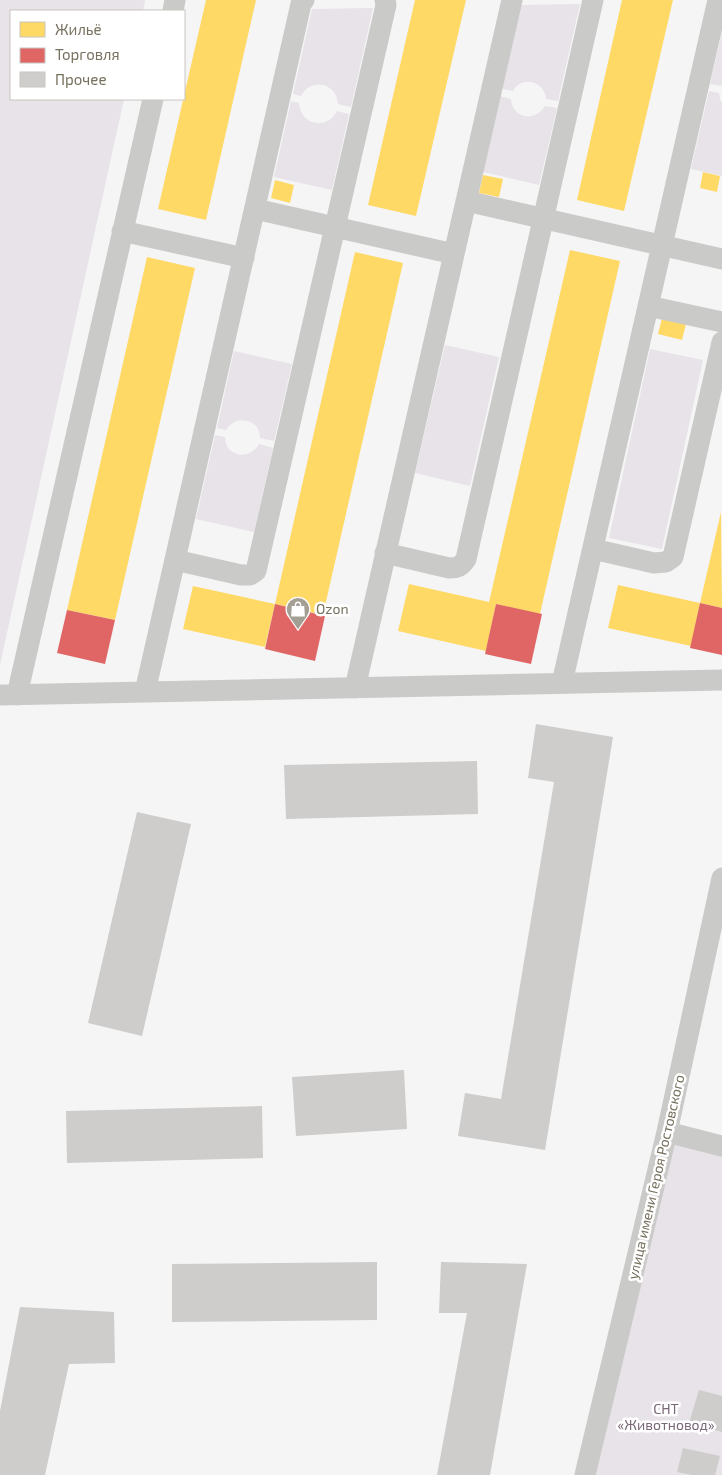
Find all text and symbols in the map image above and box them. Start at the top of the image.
legend [10,10,185,100]
text: Жильё [55,20,102,38]
text: Торговля [55,45,120,63]
text: Прочее [55,70,107,88]
shop icon: Ozon [285,596,311,630]
place label: Ozon [316,600,349,617]
street label: улица имени Героя Ростовского [624,1073,687,1281]
park label: СНТ «Животновод» [618,1400,715,1433]

